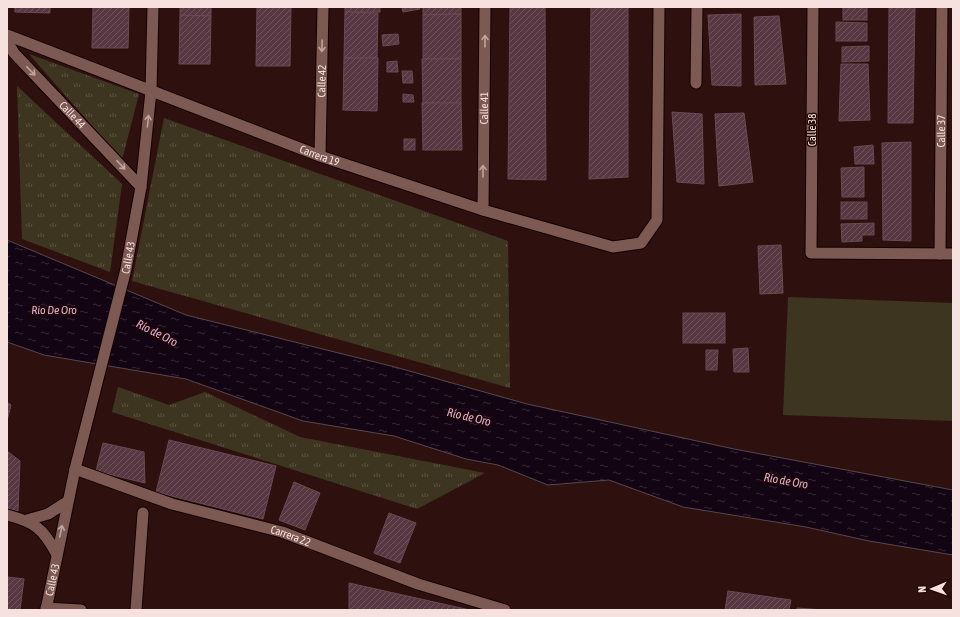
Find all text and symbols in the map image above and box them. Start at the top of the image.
one-way arrow [481,35,488,48]
one-way arrow [318,39,326,52]
street label: Calle 42 [315,65,328,97]
one-way arrow [26,66,36,76]
street label: Calle 41 [478,92,490,124]
street label: Calle 44 [57,99,88,131]
street label: Calle 38 [806,114,818,146]
one-way arrow [144,115,152,128]
street label: Calle 37 [935,115,947,147]
street label: Carrera 19 [298,143,341,168]
one-way arrow [116,160,125,170]
one-way arrow [480,165,487,178]
street label: Calle 43 [119,240,137,275]
water label: Rio De Oro [31,303,77,317]
water label: Río de Oro [134,317,180,350]
water label: Río de Oro [446,405,493,429]
water label: Río de Oro [763,470,810,492]
street label: Carrera 22 [269,523,312,548]
one-way arrow [58,524,66,537]
street label: Calle 43 [43,562,61,597]
north arrow [912,569,952,609]
text: N [916,586,928,593]

